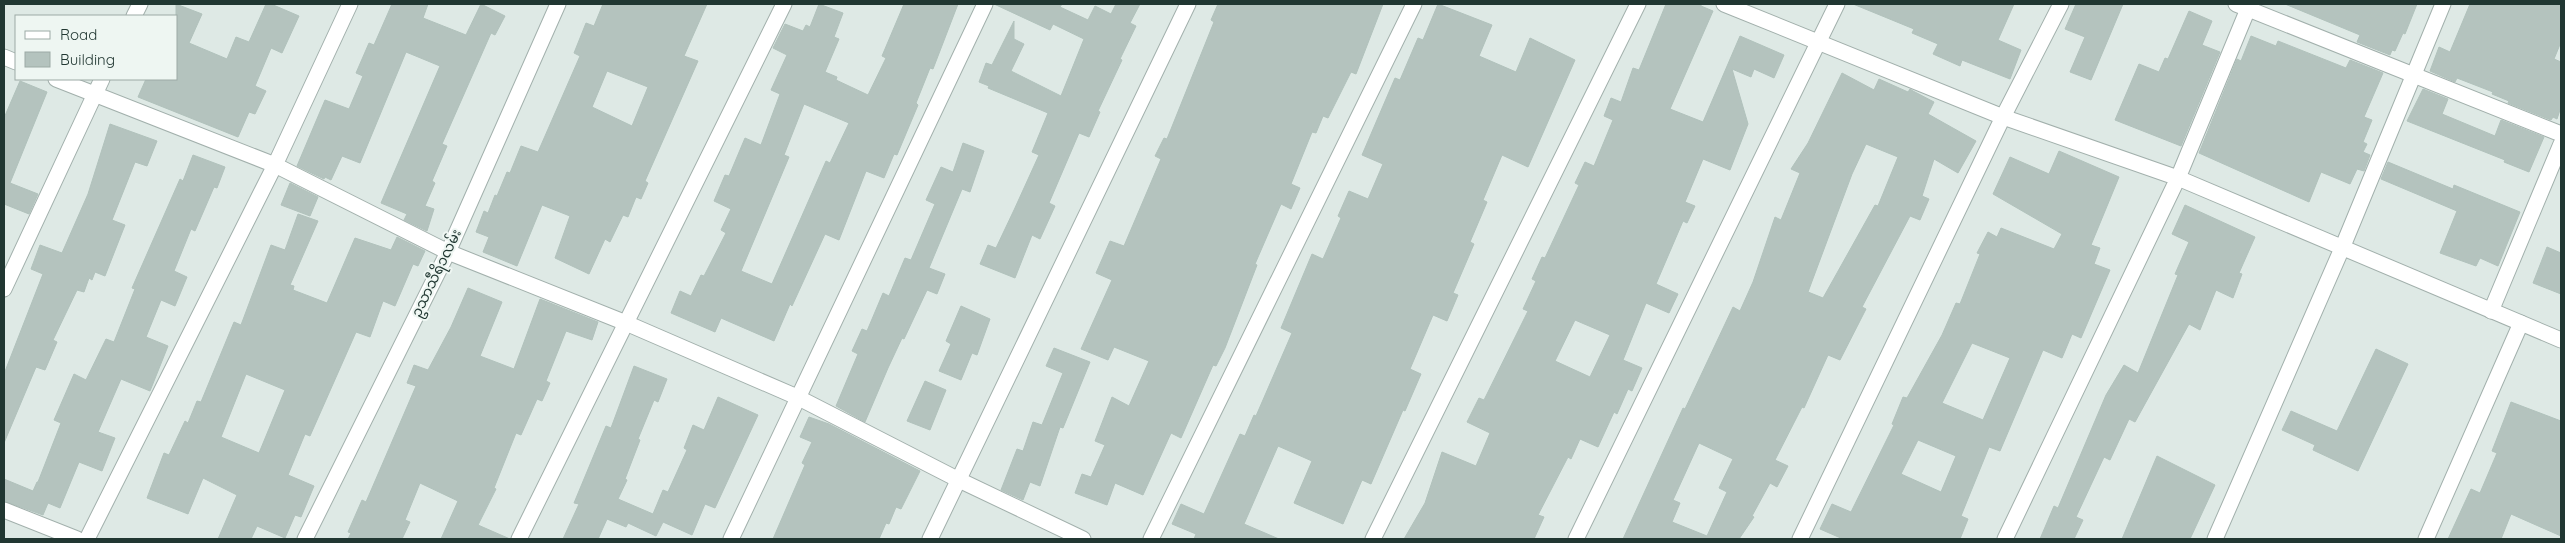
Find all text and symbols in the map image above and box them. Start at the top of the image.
legend [15,15,178,80]
text: Road [60,25,97,44]
text: Building [60,50,115,69]
street label: ဥသာသီရိ၁လမ်း [406,226,468,321]

